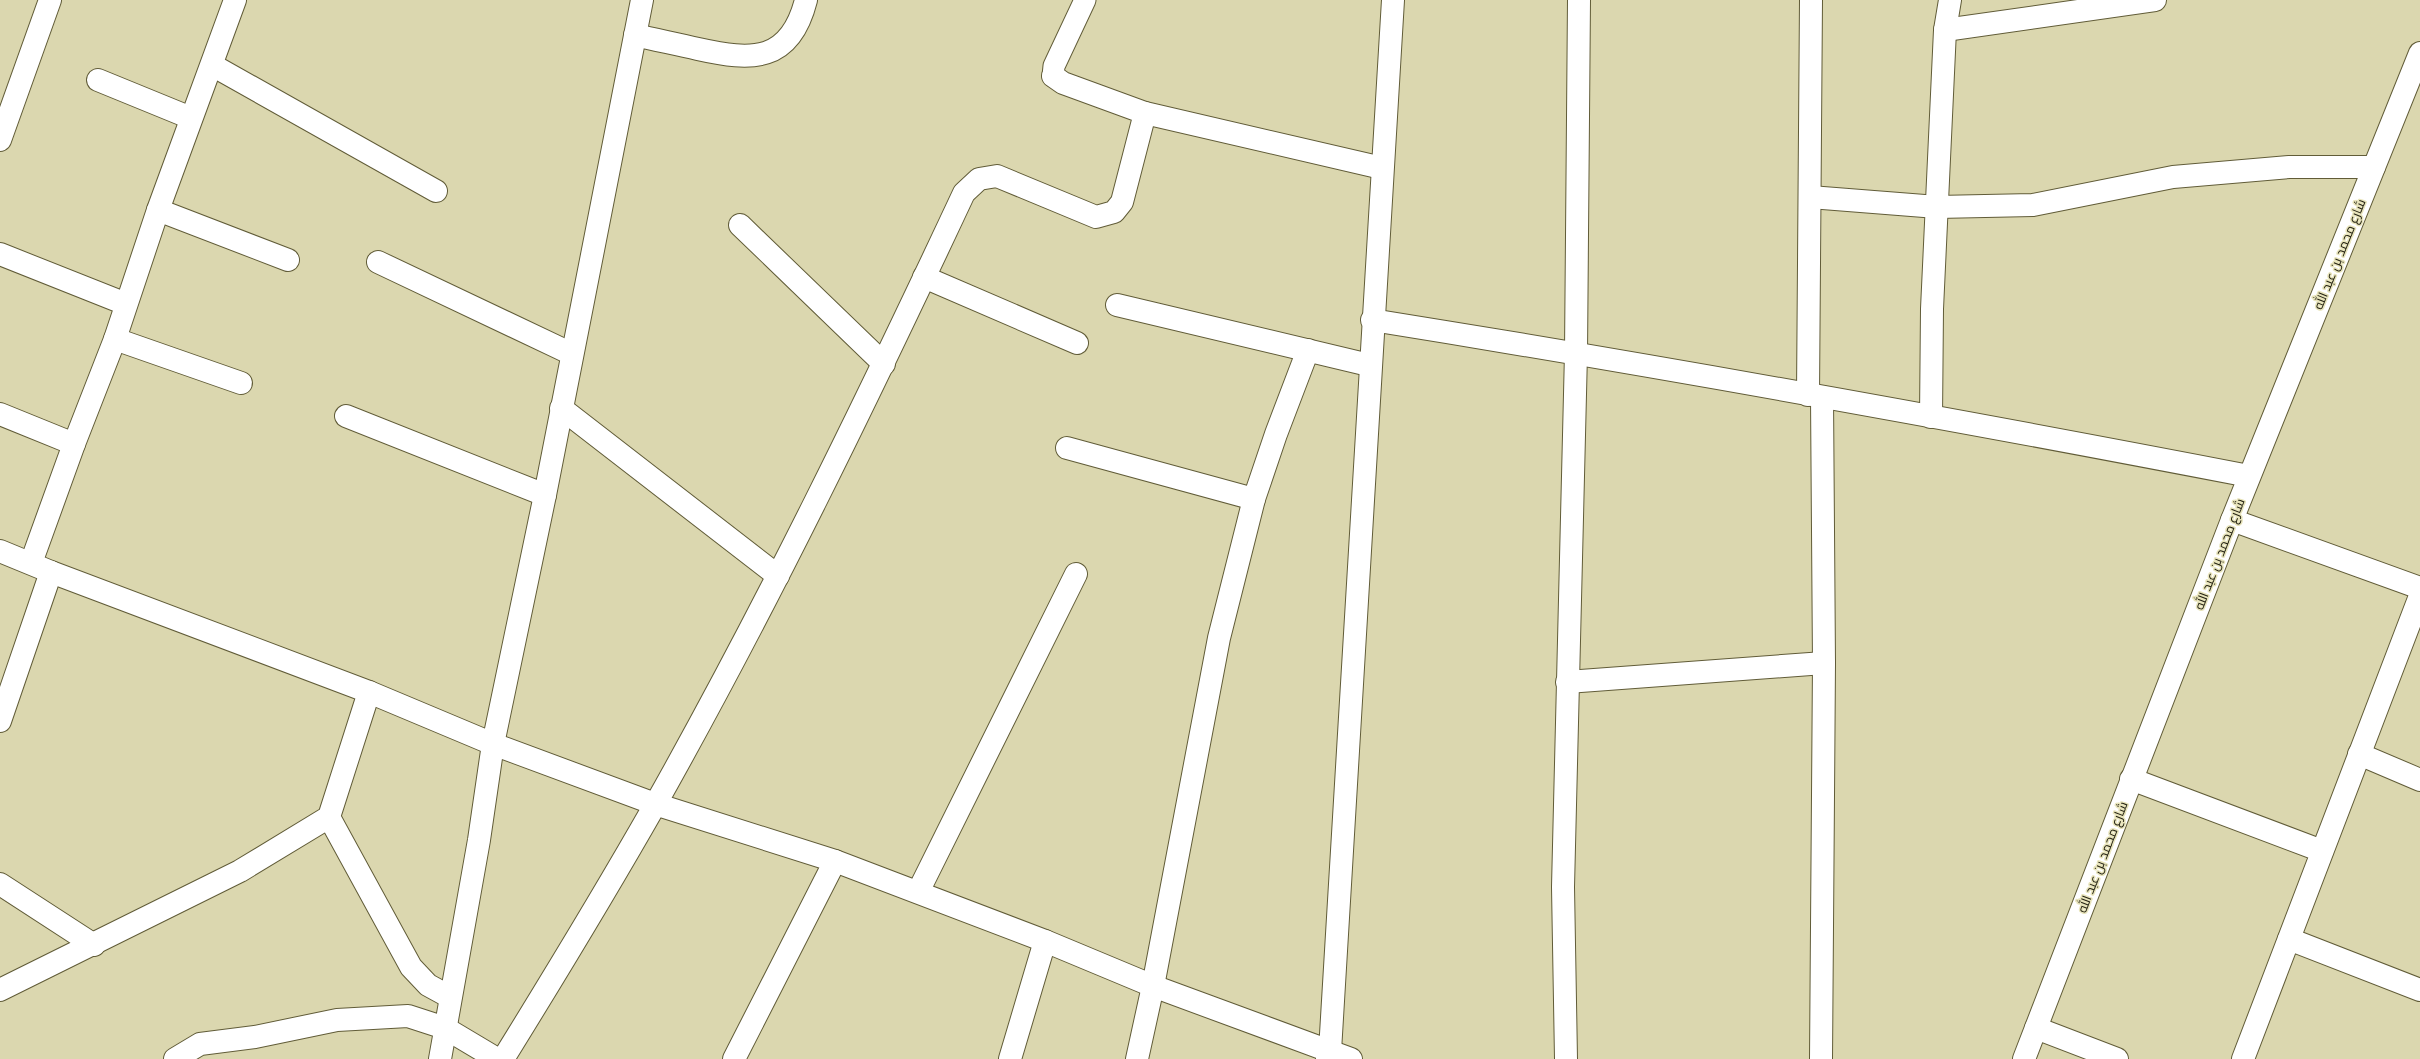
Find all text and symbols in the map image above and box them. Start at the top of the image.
street label: شارع محمد بن عبد الله [2309,196,2369,312]
street label: شارع محمد بن عبد الله [2189,496,2249,612]
street label: شارع محمد بن عبد الله [2072,799,2132,915]

